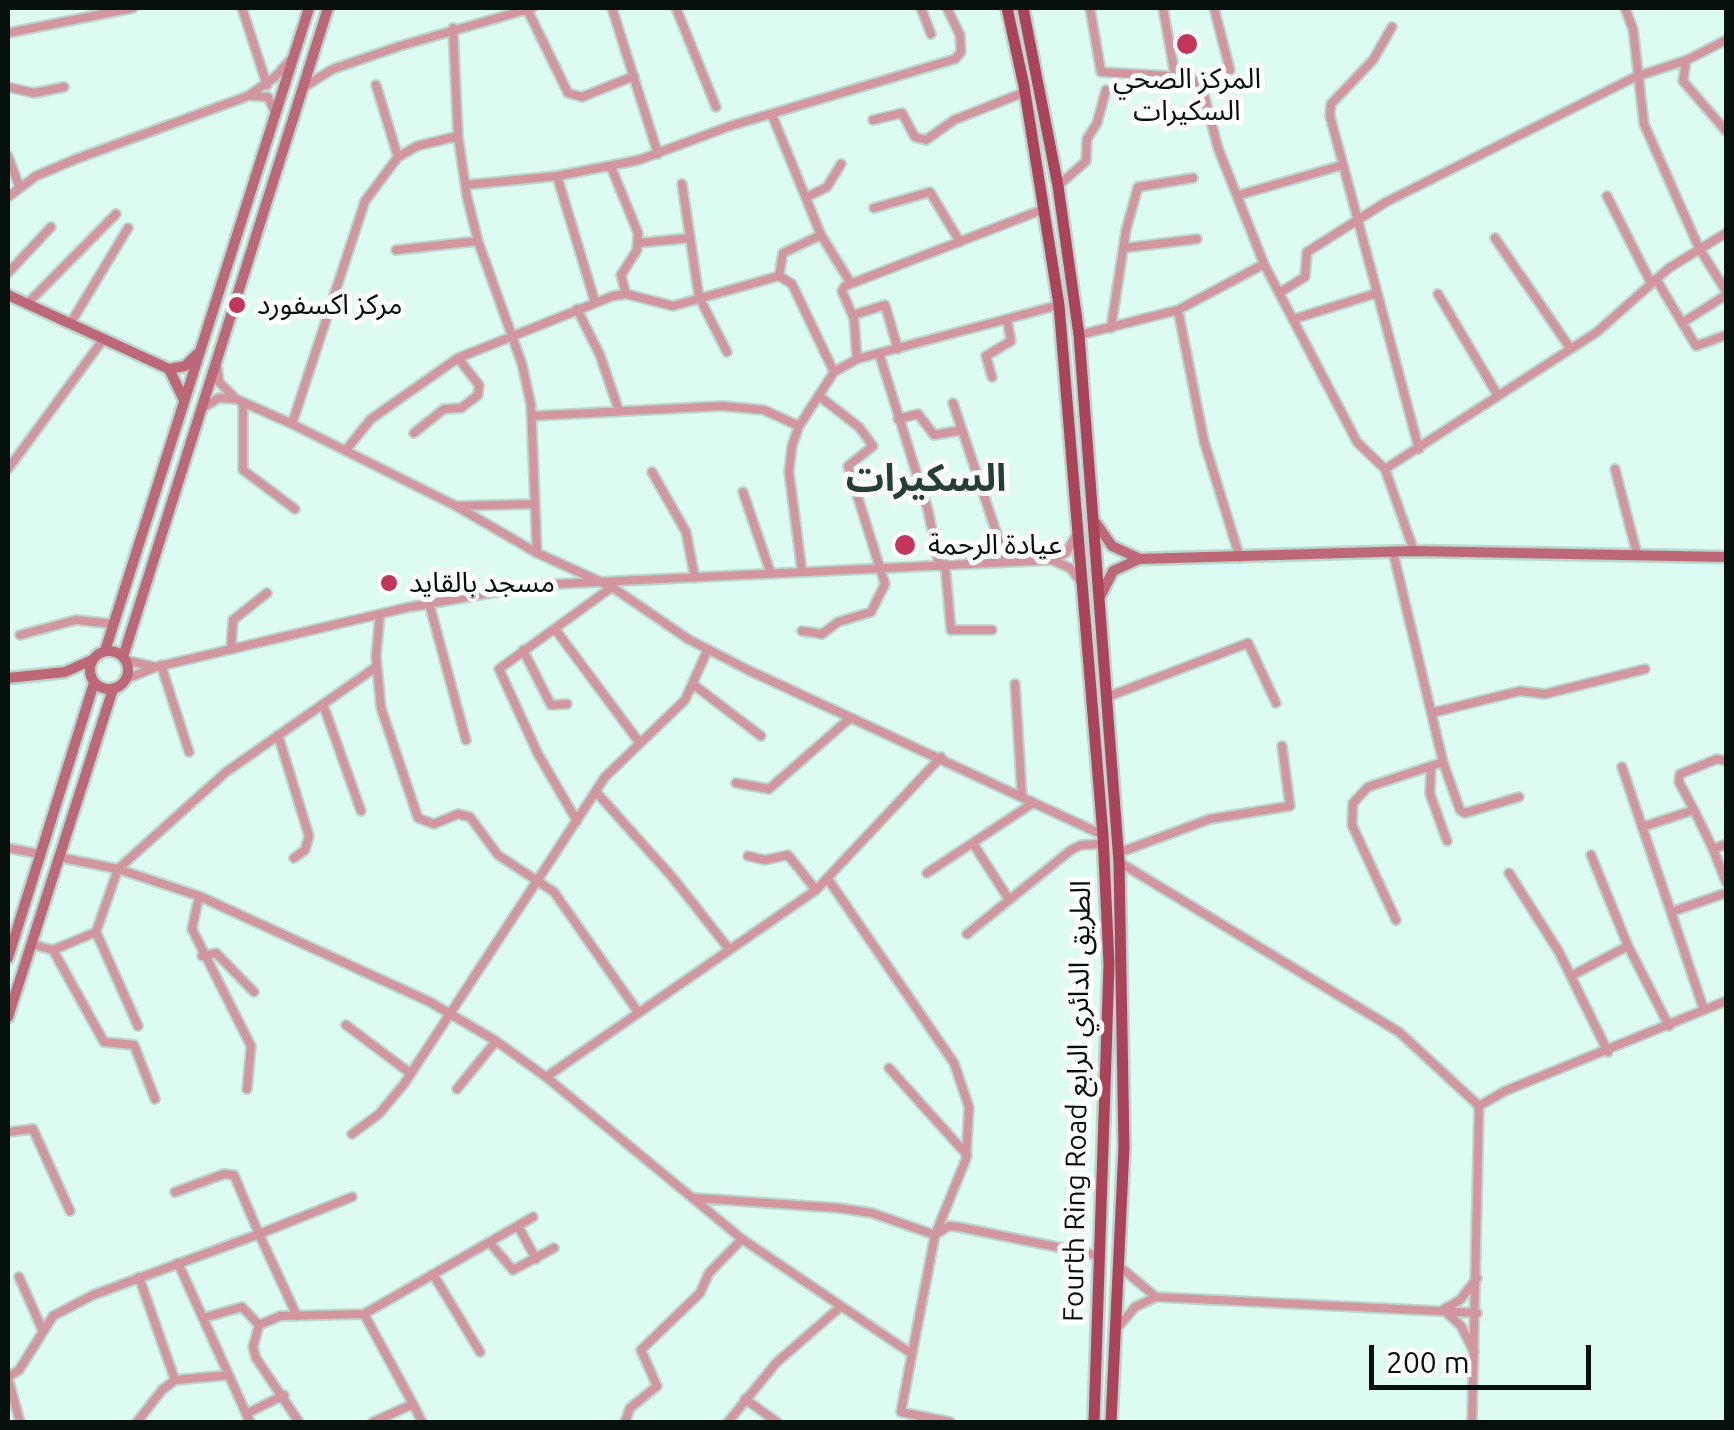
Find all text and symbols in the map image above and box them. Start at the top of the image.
marker: المركز الصحي السكيرات [1174,31,1200,57]
place label: المركز الصحي السكيرات [1113,62,1261,128]
place label: مركز اكسفورد [257,288,403,322]
marker: مركز اكسفورد [226,294,248,316]
district label: السكيرات [846,455,1006,501]
place label: عيادة الرحمة [928,528,1062,562]
marker: عيادة الرحمة [892,532,918,558]
place label: مسجد بالقايد [409,566,555,600]
marker: مسجد بالقايد [378,572,400,594]
street label: Fourth Ring Road الطريق الدائري الرابع [1056,880,1098,1322]
scale bar [1374,1325,1596,1387]
text: 200 m [1386,1345,1470,1379]

